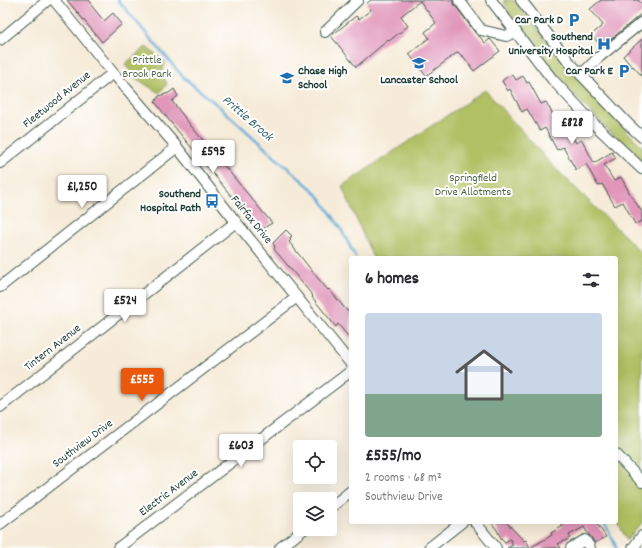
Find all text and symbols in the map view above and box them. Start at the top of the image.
place label: Car Park D [515,12,564,29]
parking icon: Car Park D [566,12,582,28]
place label: Southend University Hospital [508,29,593,60]
hospital icon: Southend University Hospital [596,36,612,52]
park label: Prittle Brook Park [123,52,172,83]
school or university icon: Lancaster School [411,55,427,71]
place label: Chase High School [298,63,348,94]
place label: Car Park E [566,63,614,80]
parking icon: Car Park E [616,63,632,79]
street label: Fleetwood Avenue [19,67,95,133]
school or university icon: Chase High School [279,70,295,86]
place label: Lancaster School [380,72,458,89]
water label: Prittle Brook [217,91,278,148]
pin: £828 [548,111,596,145]
text: £828 [561,114,583,133]
pin: £595 [189,140,237,174]
text: £595 [201,143,225,162]
park label: Springfield Drive Allotments [435,170,511,201]
pin: £1,250 [49,175,115,209]
text: £1,250 [67,178,97,197]
place label: Southend Hospital Path [140,186,201,217]
street label: Fairfax Drive [226,192,276,248]
bus stop icon: Southend Hospital Path [204,193,220,209]
text: 6 homes [365,268,419,292]
icon: filters [580,269,602,291]
pin: £524 [101,289,149,323]
text: £524 [113,292,137,311]
street label: Tintern Avenue [21,320,85,376]
icon: home [448,339,520,411]
pin: £555 [118,368,166,402]
text: £555 [130,371,154,390]
street label: Southview Drive [49,416,117,472]
pin: £603 [217,434,265,468]
text: £603 [228,437,254,456]
map controls [293,440,337,536]
button: locate [293,440,337,484]
text: £555/mo [365,445,421,469]
street label: Electric Avenue [136,465,202,521]
text: 2 rooms · 68 m² [365,469,442,488]
text: Southview Drive [365,488,443,507]
button: layers [293,492,337,536]

